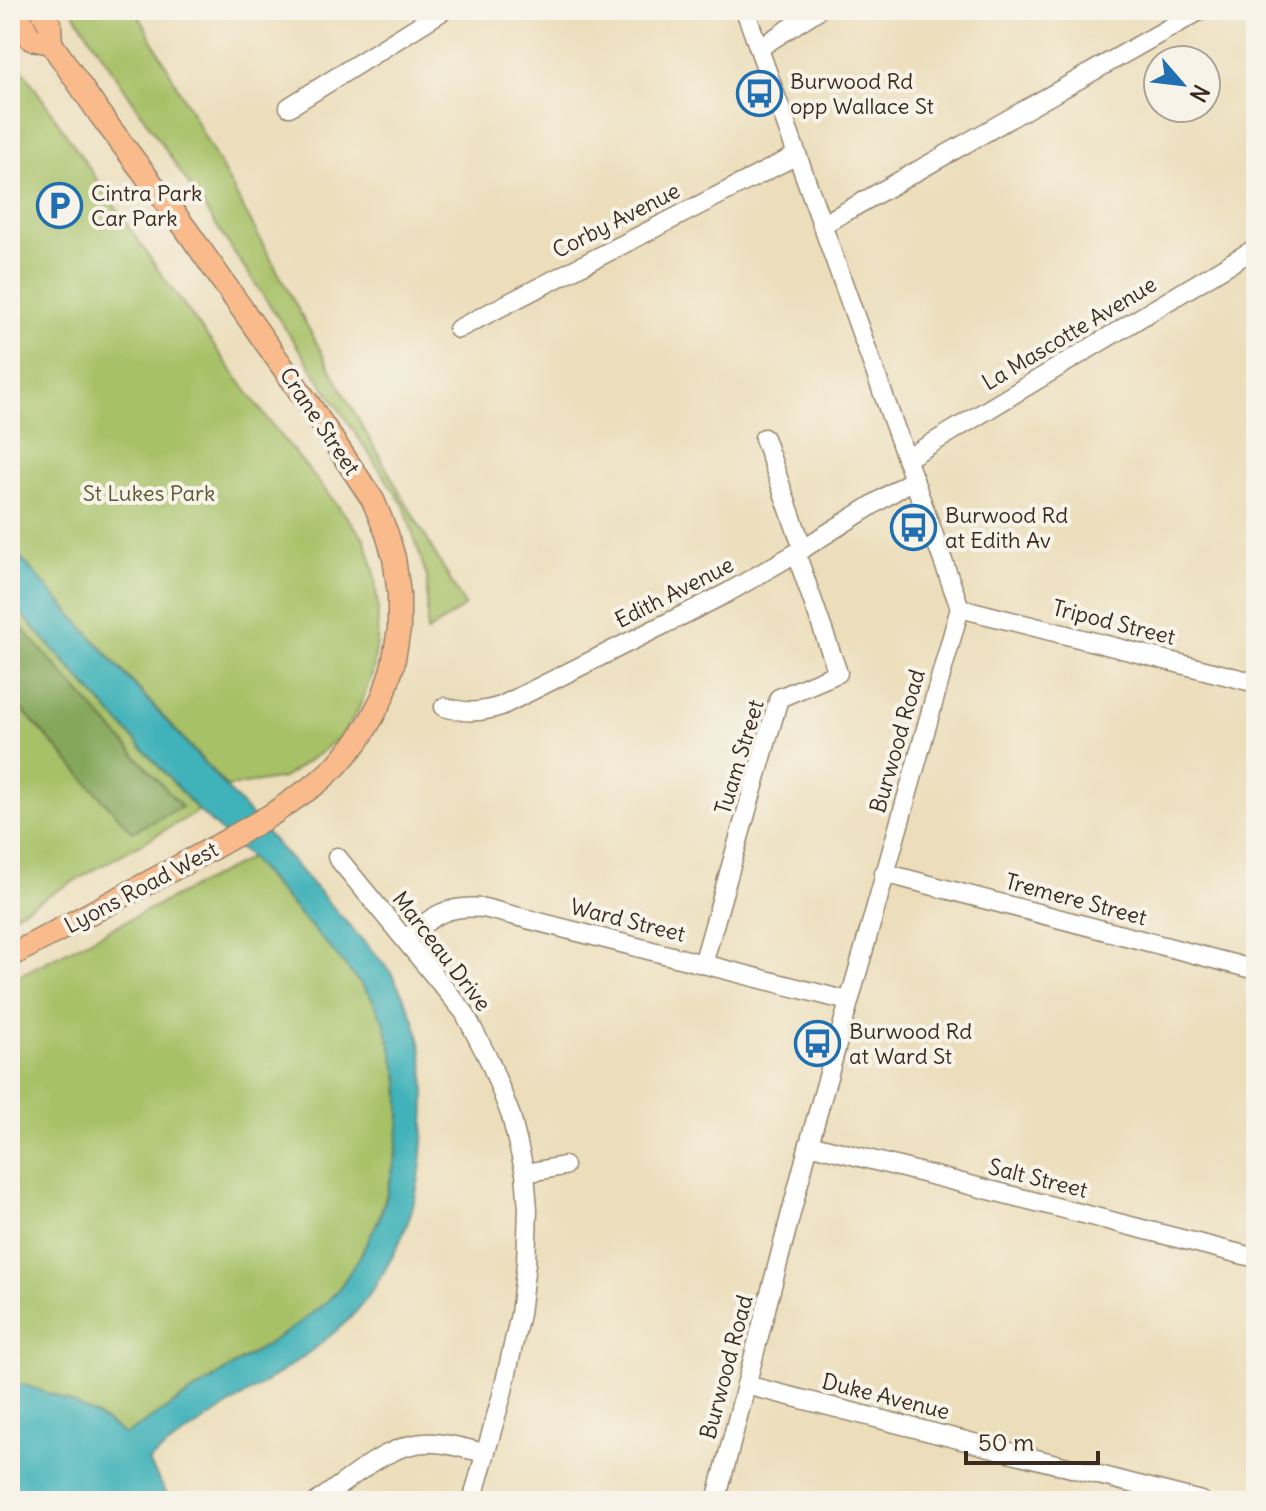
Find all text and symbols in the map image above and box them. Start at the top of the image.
north arrow [1142,44,1222,124]
place label: Burwood Rd opp Wallace St [790,67,934,120]
bus stop icon: Burwood Rd opp Wallace St [735,70,783,118]
text: N [1184,80,1216,107]
street label: Corby Avenue [548,176,684,264]
place label: Cintra Park Car Park [91,179,202,232]
parking icon: Cintra Park Car Park [36,182,84,230]
street label: La Mascotte Avenue [977,270,1161,396]
street label: Crane Street [274,362,366,480]
park label: St Lukes Park [83,479,215,507]
place label: Burwood Rd at Edith Av [945,501,1068,554]
bus stop icon: Burwood Rd at Edith Av [890,504,938,552]
street label: Edith Avenue [610,550,738,634]
street label: Tripod Street [1050,593,1178,651]
street label: Burwood Road [863,666,931,816]
street label: Tuam Street [708,696,770,818]
street label: Lyons Road West [59,835,223,939]
street label: Tremere Street [1002,867,1150,931]
street label: Marceau Drive [387,886,497,1016]
street label: Ward Street [568,892,688,948]
place label: Burwood Rd at Ward St [849,1017,972,1070]
bus stop icon: Burwood Rd at Ward St [794,1020,842,1068]
street label: Salt Street [986,1152,1090,1204]
street label: Burwood Road [693,1292,759,1442]
street label: Duke Avenue [819,1367,953,1425]
scale bar [966,1415,1098,1465]
text: 50 m [978,1427,1034,1457]

